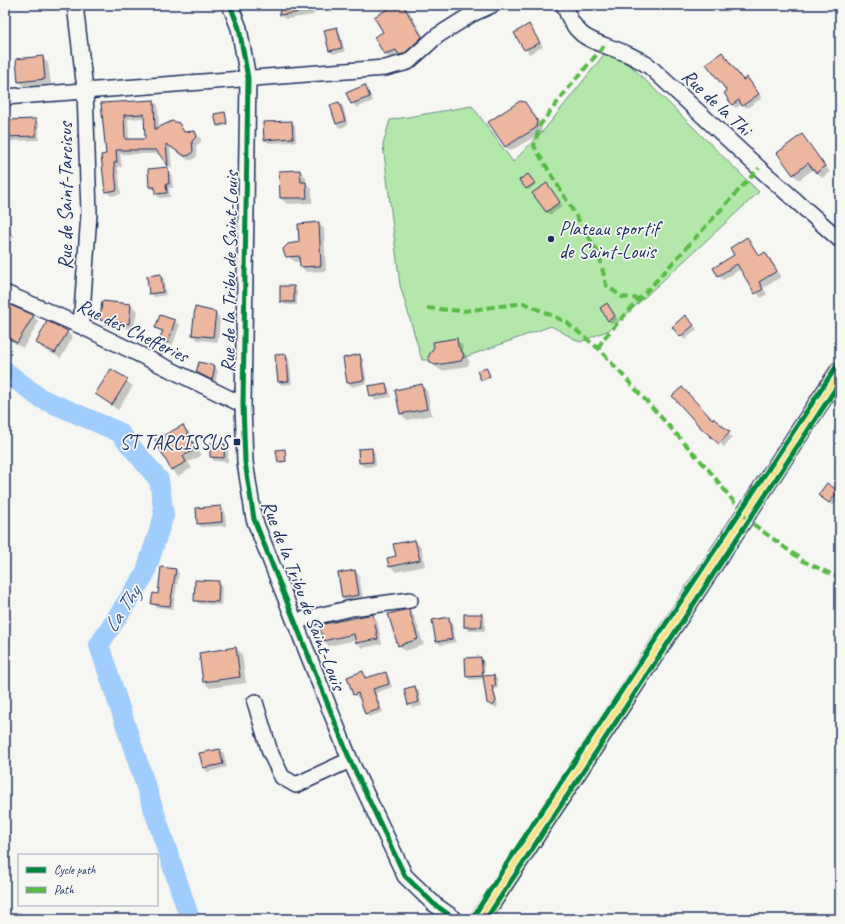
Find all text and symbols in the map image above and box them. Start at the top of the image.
street label: Rue de la Thi [676,64,759,143]
street label: Rue de Saint-Tarcisus [53,120,78,270]
street label: Rue de la Tribu de Saint-Louis [215,169,244,373]
place label: Plateau sportif de Saint-Louis [559,216,663,264]
marker: Plateau sportif de Saint-Louis [546,234,556,244]
street label: Rue des Chefferies [73,293,194,369]
place label: ST TARCISSUS [120,430,231,455]
marker: ST TARCISSUS [232,437,242,447]
street label: Rue de la Tribu de Saint-Louis [256,497,352,696]
water label: La Thy [98,578,149,637]
legend [18,854,158,906]
text: Cycle path [54,862,96,878]
text: Path [54,882,74,898]

